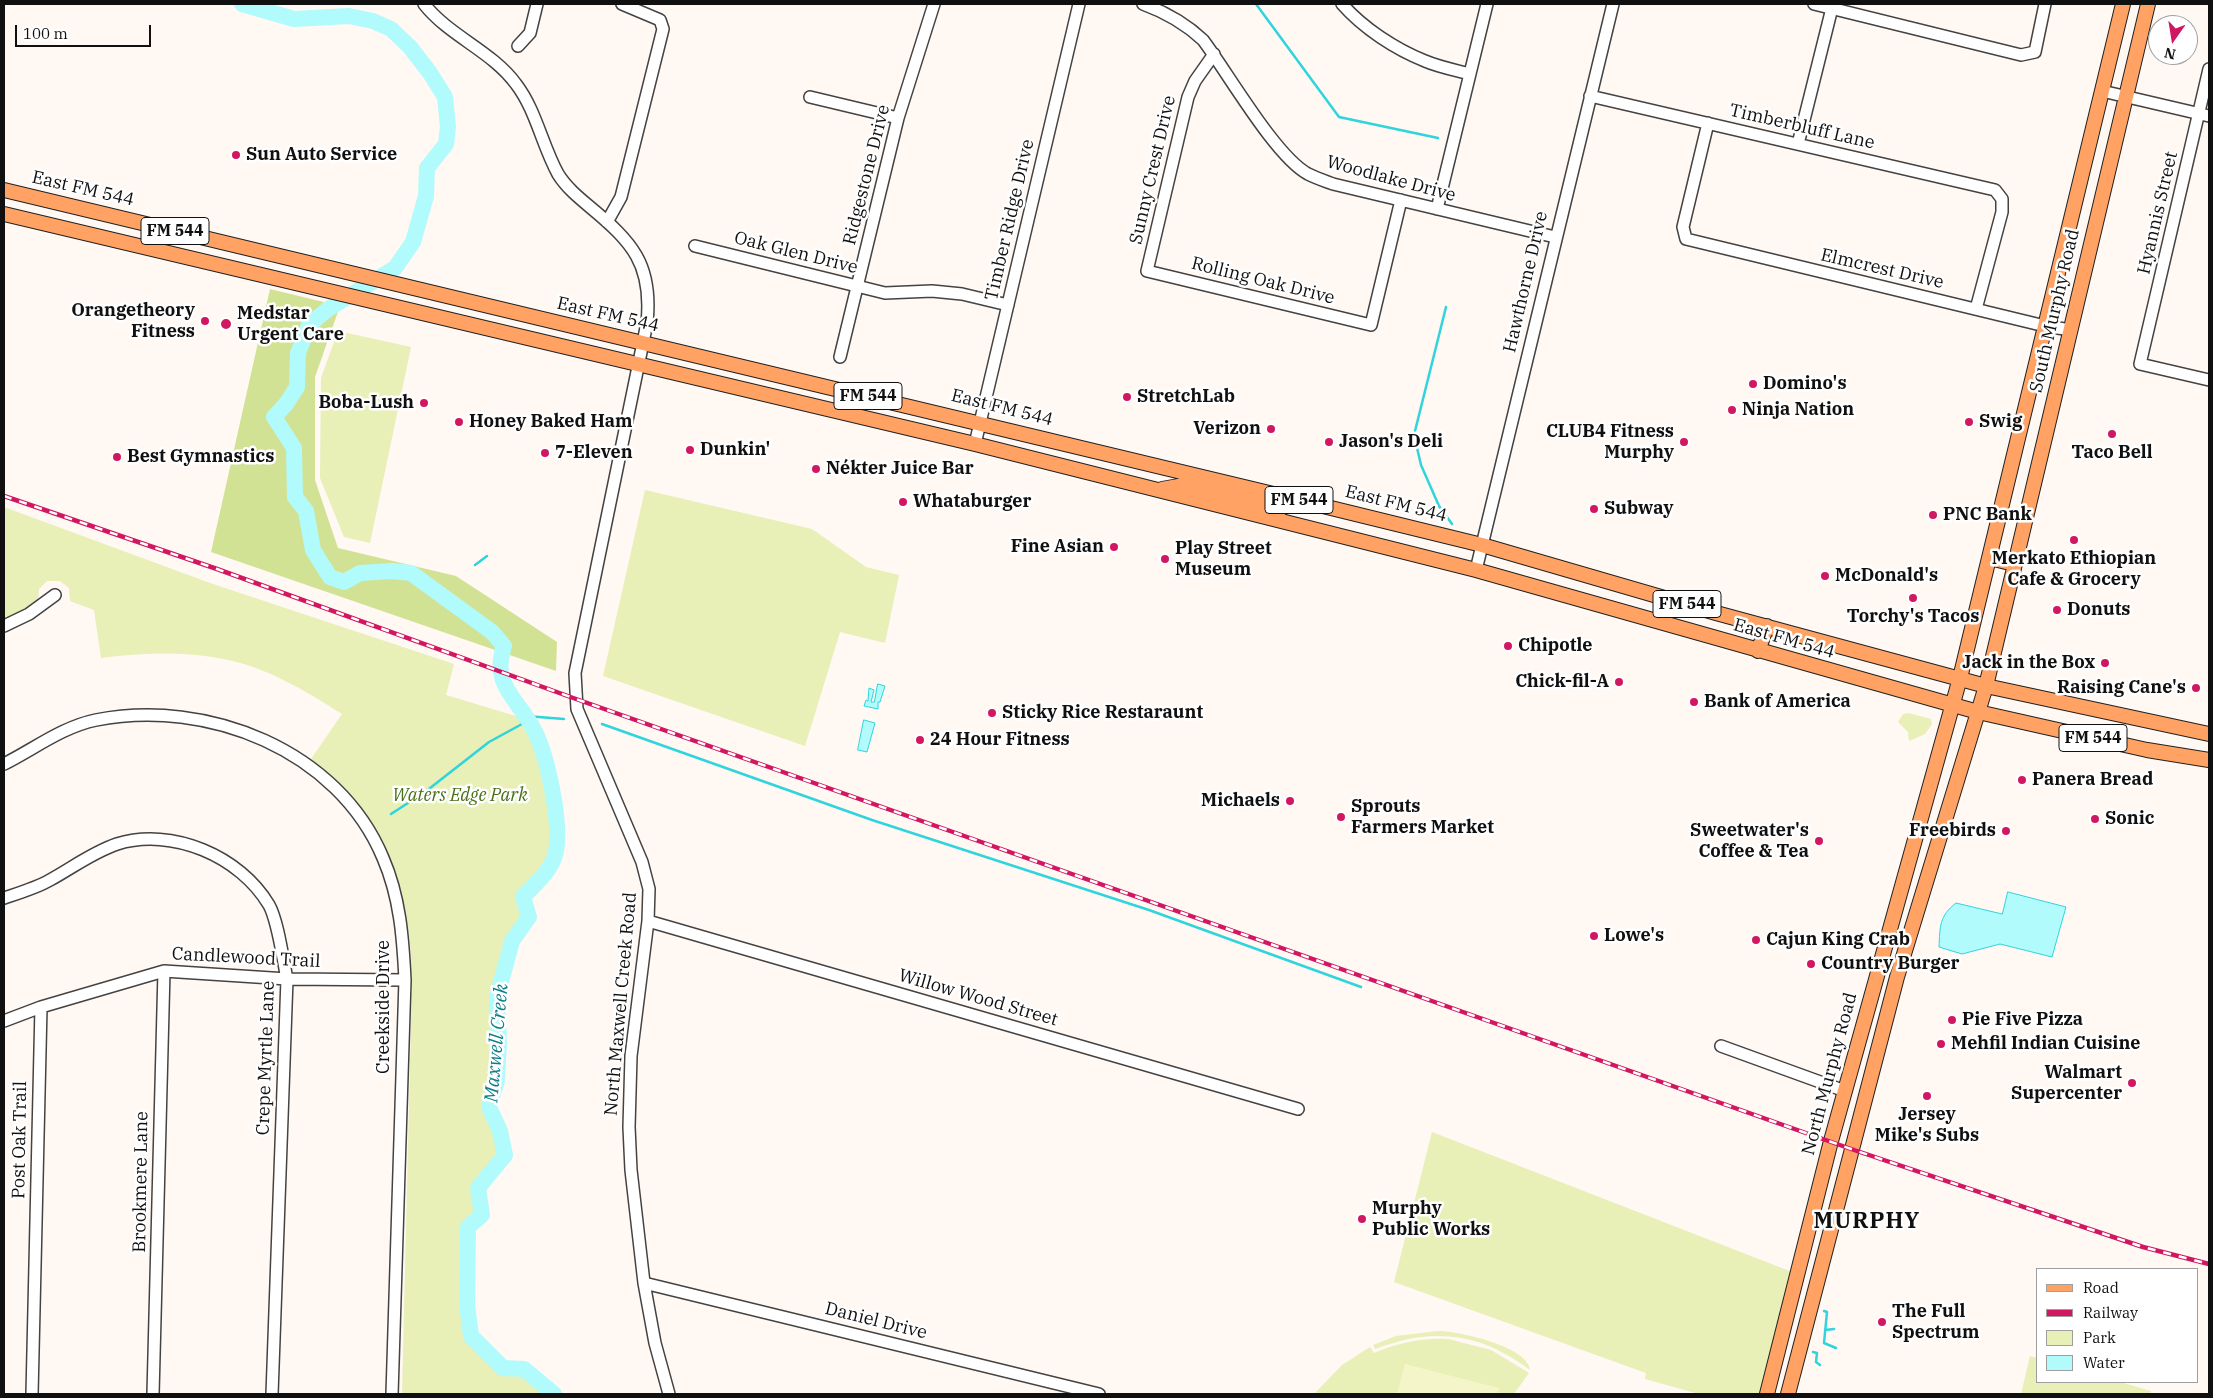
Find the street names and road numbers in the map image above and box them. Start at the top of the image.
street label: Sunny Crest Drive [1125,94,1181,246]
street label: Timberbluff Lane [1727,100,1877,154]
street label: Ridgestone Drive [839,103,895,247]
street label: Timber Ridge Drive [981,137,1039,303]
street label: Hyannis Street [2133,149,2183,277]
street label: Woodlake Drive [1324,151,1458,207]
street label: East FM 544 [30,167,136,211]
street label: Hawthorne Drive [1499,209,1553,355]
road number: FM 544 [141,218,209,245]
street label: Oak Glen Drive [732,227,860,279]
street label: South Murphy Road [2026,227,2084,395]
street label: Elmcrest Drive [1818,244,1946,294]
street label: Rolling Oak Drive [1189,253,1337,309]
street label: East FM 544 [555,293,661,337]
road number: FM 544 [834,382,902,410]
street label: East FM 544 [949,385,1055,431]
street label: East FM 544 [1343,481,1449,527]
road number: FM 544 [1265,486,1333,514]
road number: FM 544 [1653,590,1721,618]
street label: East FM 544 [1731,614,1837,664]
road number: FM 544 [2059,724,2127,751]
street label: North Maxwell Creek Road [600,891,642,1117]
street label: Creekside Drive [373,940,395,1074]
street label: Candlewood Trail [171,943,321,973]
street label: Willow Wood Street [896,965,1060,1031]
street label: Crepe Myrtle Lane [253,980,279,1136]
street label: North Murphy Road [1798,990,1862,1158]
street label: Post Oak Trail [8,1081,32,1199]
street label: Brookmere Lane [129,1111,153,1253]
street label: Daniel Drive [823,1298,929,1344]

